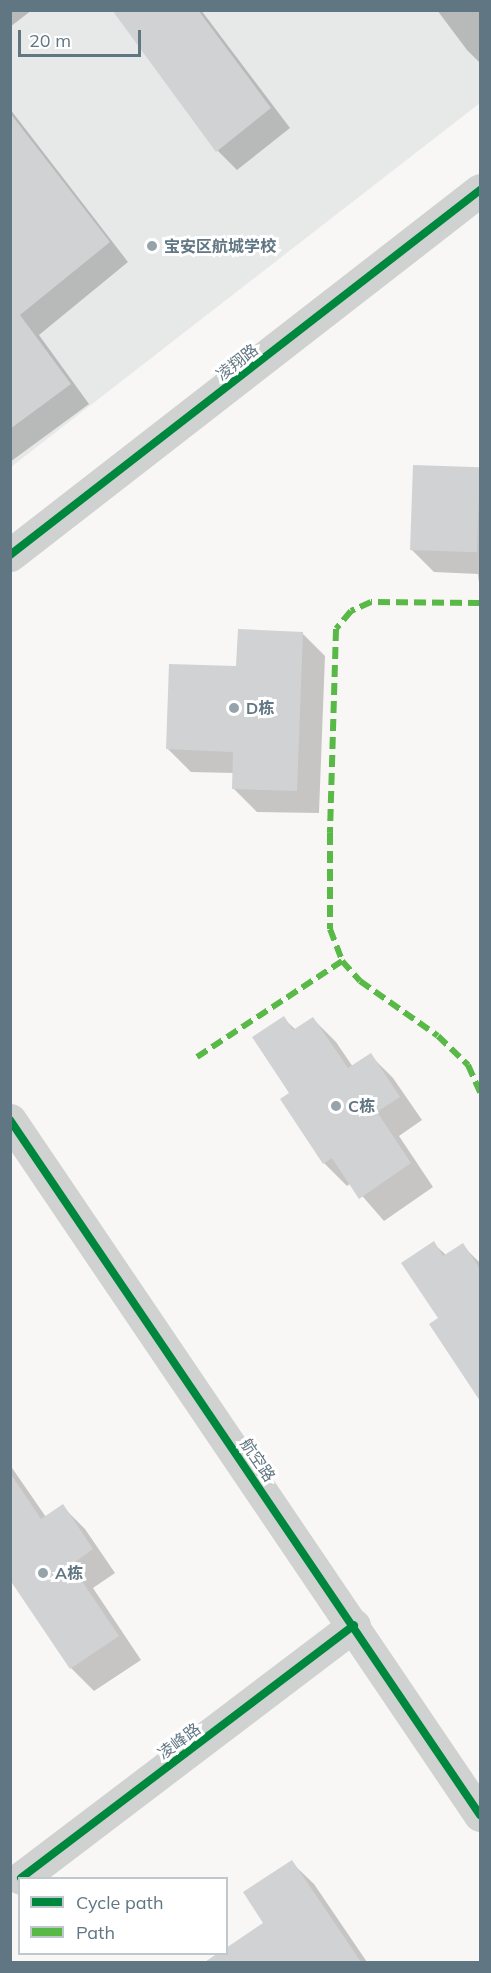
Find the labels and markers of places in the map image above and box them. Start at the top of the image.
place label: 宝安区航城学校 [164,236,276,256]
marker: 宝安区航城学校 [145,239,159,253]
place label: D栋 [246,698,274,718]
marker: D栋 [227,701,241,715]
place label: C栋 [348,1096,375,1116]
marker: C栋 [329,1099,343,1113]
place label: A栋 [55,1563,83,1583]
marker: A栋 [36,1566,50,1580]

